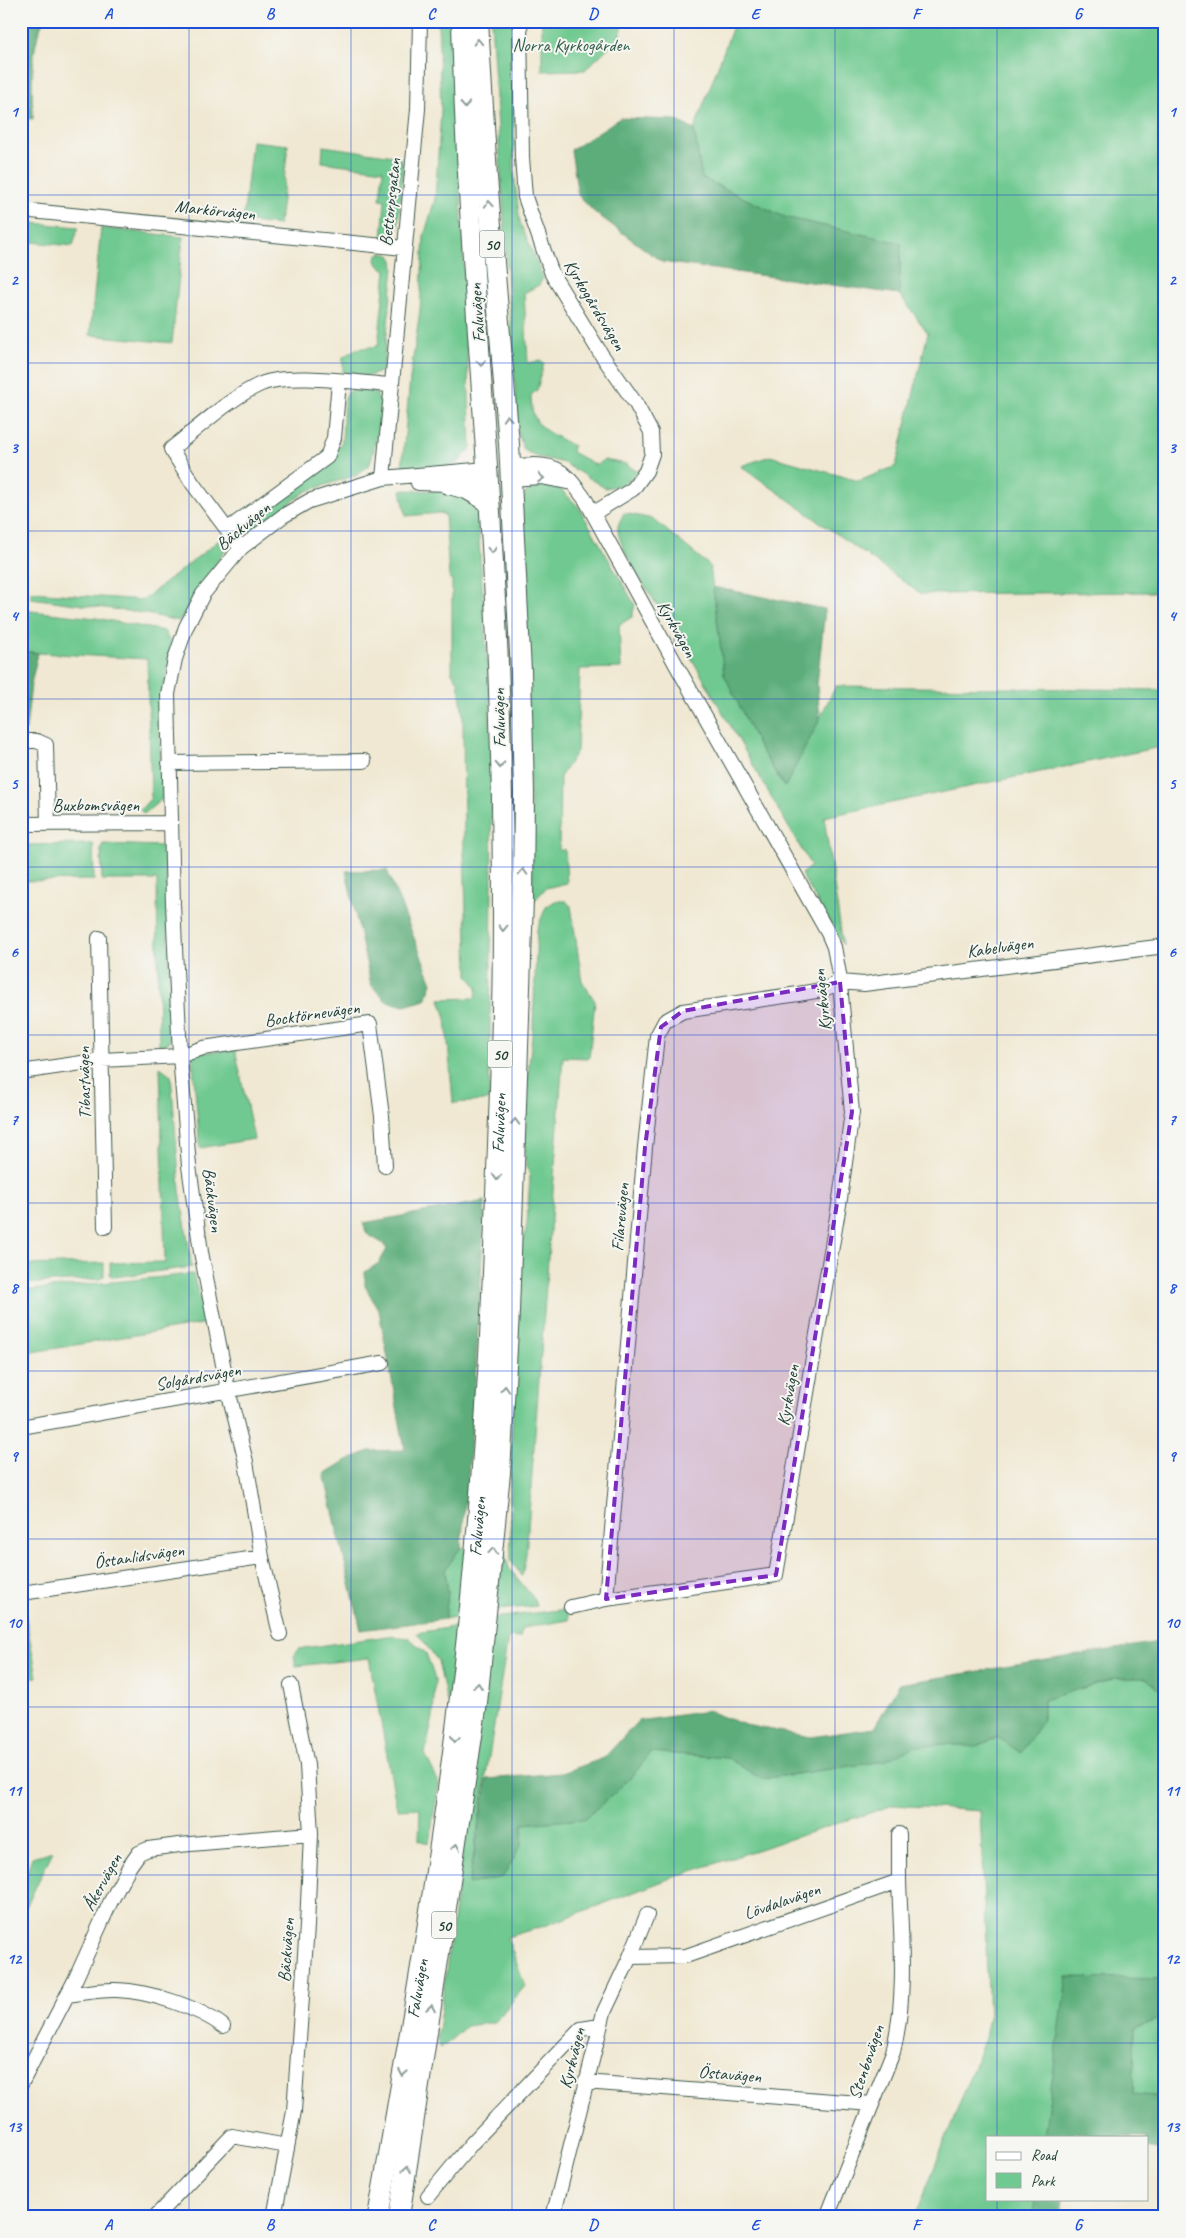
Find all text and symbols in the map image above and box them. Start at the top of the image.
text: A [104,4,114,24]
text: B [266,4,276,24]
text: C [427,4,437,24]
text: D [588,4,599,24]
text: E [751,4,762,24]
text: F [912,4,923,24]
text: G [1074,4,1084,24]
park label: Norra Kyrkogården [512,34,630,56]
one-way arrow [473,37,484,45]
one-way arrow [460,101,471,109]
text: 1 [10,102,19,122]
text: 1 [1168,102,1177,122]
street label: Bettorpsgatan [374,156,406,247]
street label: Markörvägen [174,195,257,225]
one-way arrow [484,200,495,208]
road number: 50 [480,230,504,258]
street label: Kyrkogårdsvägen [559,256,631,355]
text: 2 [10,270,19,290]
text: 2 [1168,270,1177,290]
street label: Faluvägen [464,282,490,343]
one-way arrow [475,360,486,368]
one-way arrow [501,414,512,422]
text: 3 [10,438,19,458]
text: 3 [1168,438,1177,458]
one-way arrow [537,472,545,483]
street label: Bäckvägen [211,496,275,555]
one-way arrow [487,547,498,555]
street label: Kyrkvägen [652,597,702,662]
text: 4 [10,606,19,626]
text: 4 [1168,606,1177,626]
street label: Faluvägen [487,687,511,748]
one-way arrow [495,761,506,769]
text: 5 [11,774,20,794]
text: 5 [1169,774,1178,794]
street label: Buxbomsvägen [53,794,140,816]
one-way arrow [518,868,528,876]
one-way arrow [498,924,508,932]
street label: Kabelvägen [965,931,1036,963]
text: 6 [10,942,19,962]
text: 6 [1168,942,1177,962]
street label: Kyrkvägen [808,967,836,1032]
street label: Bocktörnevägen [263,996,362,1032]
road number: 50 [488,1040,512,1068]
street label: Tibastvägen [72,1045,96,1120]
street label: Faluvägen [487,1092,511,1153]
text: 7 [10,1110,19,1130]
text: 7 [1168,1110,1177,1130]
one-way arrow [510,1118,521,1126]
street label: Bäckvägen [198,1167,228,1234]
one-way arrow [492,1174,502,1182]
street label: Filarevägen [606,1181,634,1252]
text: 8 [10,1278,19,1298]
text: 8 [1168,1278,1177,1298]
street label: Solgårdsvägen [154,1359,243,1395]
street label: Kyrkvägen [772,1362,804,1427]
one-way arrow [499,1385,510,1393]
text: 9 [10,1446,19,1466]
text: 9 [1168,1446,1177,1466]
street label: Faluvägen [464,1495,491,1557]
street label: Östanlidsvägen [93,1539,186,1573]
one-way arrow [487,1547,498,1555]
text: 10 [7,1613,23,1633]
text: 10 [1165,1613,1181,1633]
one-way arrow [472,1682,483,1690]
one-way arrow [450,1735,460,1743]
text: 11 [7,1781,23,1801]
text: 11 [1165,1781,1181,1801]
one-way arrow [450,1843,461,1851]
street label: Åkervägen [77,1849,127,1915]
street label: Lövdalavägen [741,1877,824,1924]
road number: 50 [432,1912,456,1938]
street label: Bäckvägen [273,1916,299,1983]
text: 12 [7,1949,23,1969]
text: 12 [1165,1949,1181,1969]
street label: Faluvägen [402,1956,433,2020]
one-way arrow [426,2004,436,2012]
street label: Stenbovägen [843,2021,889,2102]
street label: Kyrkvägen [554,2024,590,2091]
street label: Östavägen [698,2060,763,2088]
one-way arrow [399,2068,409,2077]
text: 13 [7,2117,23,2137]
text: 13 [1165,2117,1181,2137]
legend [986,2136,1148,2200]
text: Road [1031,2146,1058,2165]
one-way arrow [401,2164,411,2173]
text: Park [1031,2172,1056,2191]
text: A [104,2215,114,2235]
text: B [266,2215,276,2235]
text: C [427,2215,437,2235]
text: D [588,2215,599,2235]
text: E [751,2215,762,2235]
text: F [912,2215,923,2235]
text: G [1074,2215,1084,2235]

